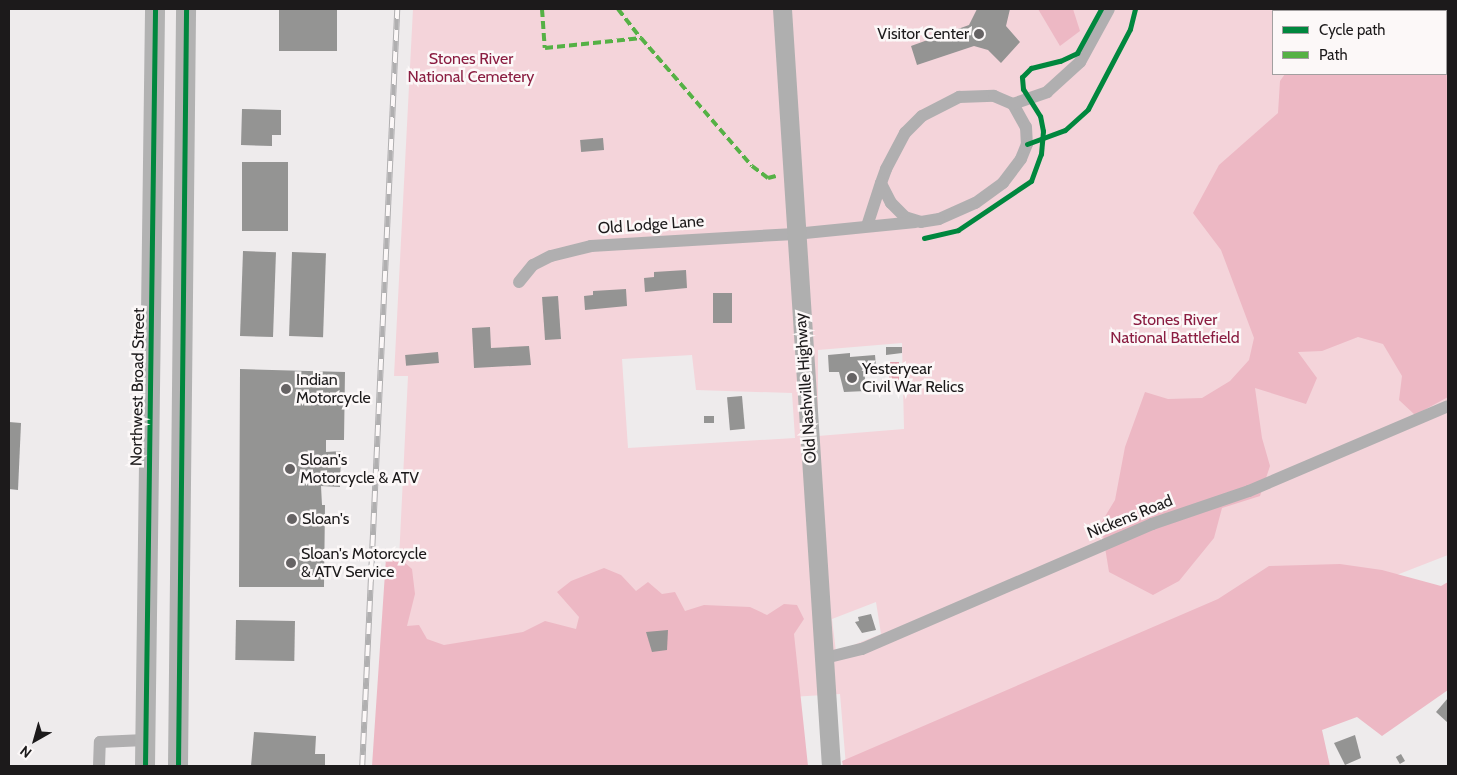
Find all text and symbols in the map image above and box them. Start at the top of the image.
legend [1272,10,1447,75]
text: Cycle path [1319,21,1385,39]
place label: Visitor Center [877,24,969,44]
marker: Visitor Center [973,28,985,40]
text: Path [1319,46,1348,64]
park label: Stones River National Cemetery [408,49,534,87]
street label: Old Lodge Lane [597,212,705,238]
street label: Northwest Broad Street [127,308,149,466]
park label: Stones River National Battlefield [1110,310,1240,348]
street label: Old Nashville Highway [791,312,821,464]
place label: Yesteryear Civil War Relics [862,359,964,397]
place label: Indian Motorcycle [296,370,371,408]
marker: Yesteryear Civil War Relics [846,372,858,384]
marker: Indian Motorcycle [280,383,292,395]
place label: Sloan's Motorcycle & ATV [300,450,419,488]
marker: Sloan's Motorcycle & ATV [284,463,296,475]
street label: Nickens Road [1084,491,1176,543]
place label: Sloan's [302,509,349,529]
marker: Sloan's [286,513,298,525]
place label: Sloan's Motorcycle & ATV Service [301,544,427,582]
marker: Sloan's Motorcycle & ATV Service [285,557,297,569]
north arrow [10,715,60,765]
text: N [16,742,35,762]

